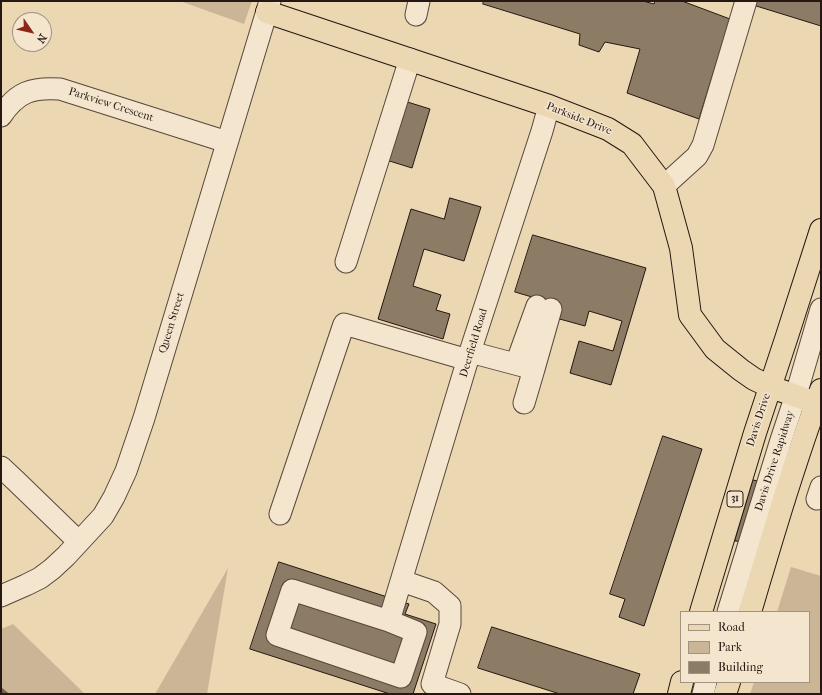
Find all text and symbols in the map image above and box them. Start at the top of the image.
north arrow [12,12,52,52]
text: N [34,31,49,46]
street label: Parkview Crescent [67,85,155,125]
street label: Parkside Drive [544,100,614,138]
street label: Queen Street [156,291,188,355]
street label: Deerfield Road [457,307,491,379]
street label: Davis Drive [744,392,774,448]
street label: Davis Drive Rapidway [753,409,797,513]
road number: 31 [727,491,743,507]
legend [680,611,810,683]
text: Road [718,620,745,634]
text: Park [718,640,742,654]
text: Building [718,660,763,674]

